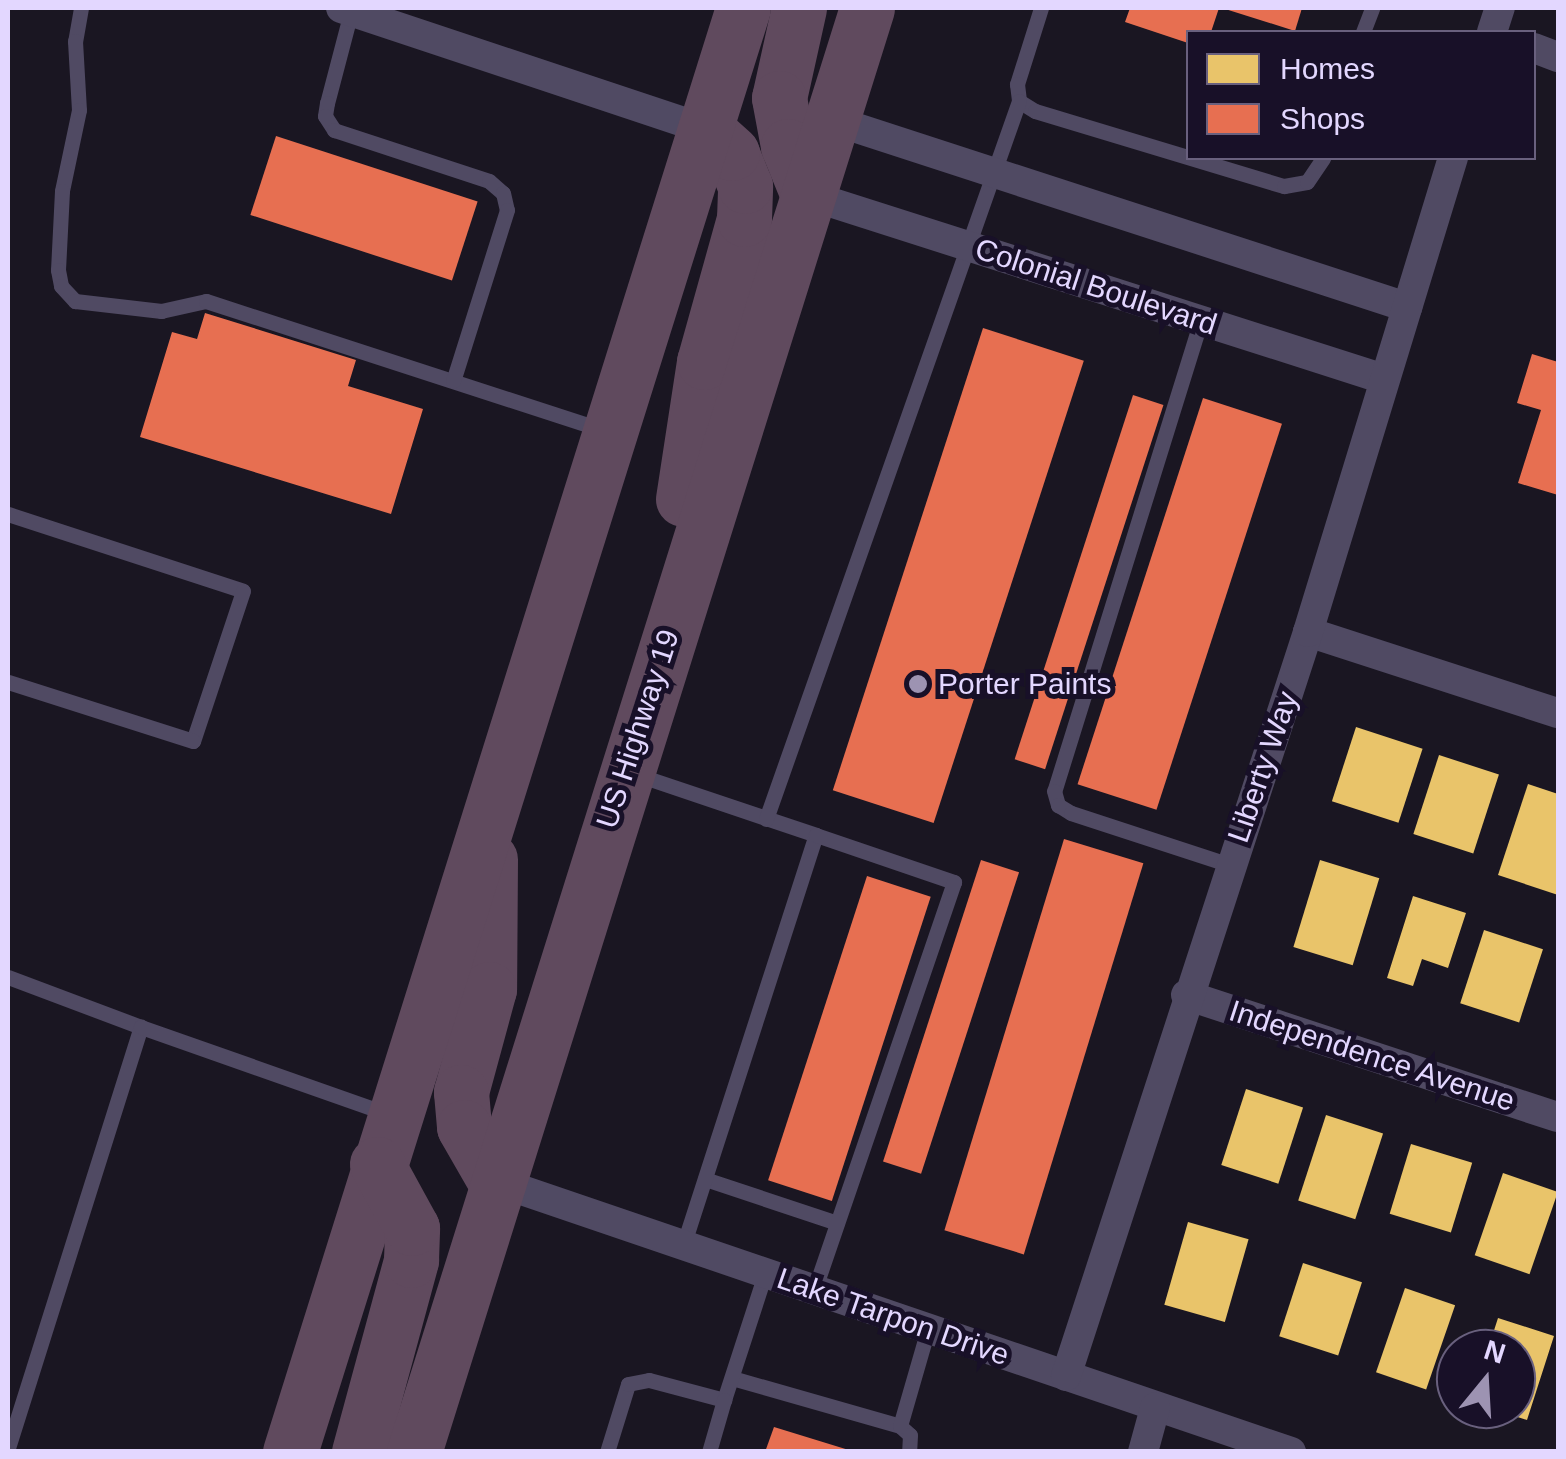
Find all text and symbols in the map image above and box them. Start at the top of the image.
legend [1186,30,1536,160]
text: Homes [1280,52,1375,85]
text: Shops [1280,102,1365,135]
street label: Colonial Boulevard [971,231,1221,343]
street label: US Highway 19 [589,625,687,833]
place label: Porter Paints [938,666,1111,702]
marker: Porter Paints [907,673,929,695]
street label: Liberty Way [1220,687,1306,847]
street label: Independence Avenue [1224,993,1520,1119]
street label: Lake Tarpon Drive [772,1260,1014,1374]
north arrow [1436,1329,1536,1429]
text: N [1480,1334,1509,1370]

